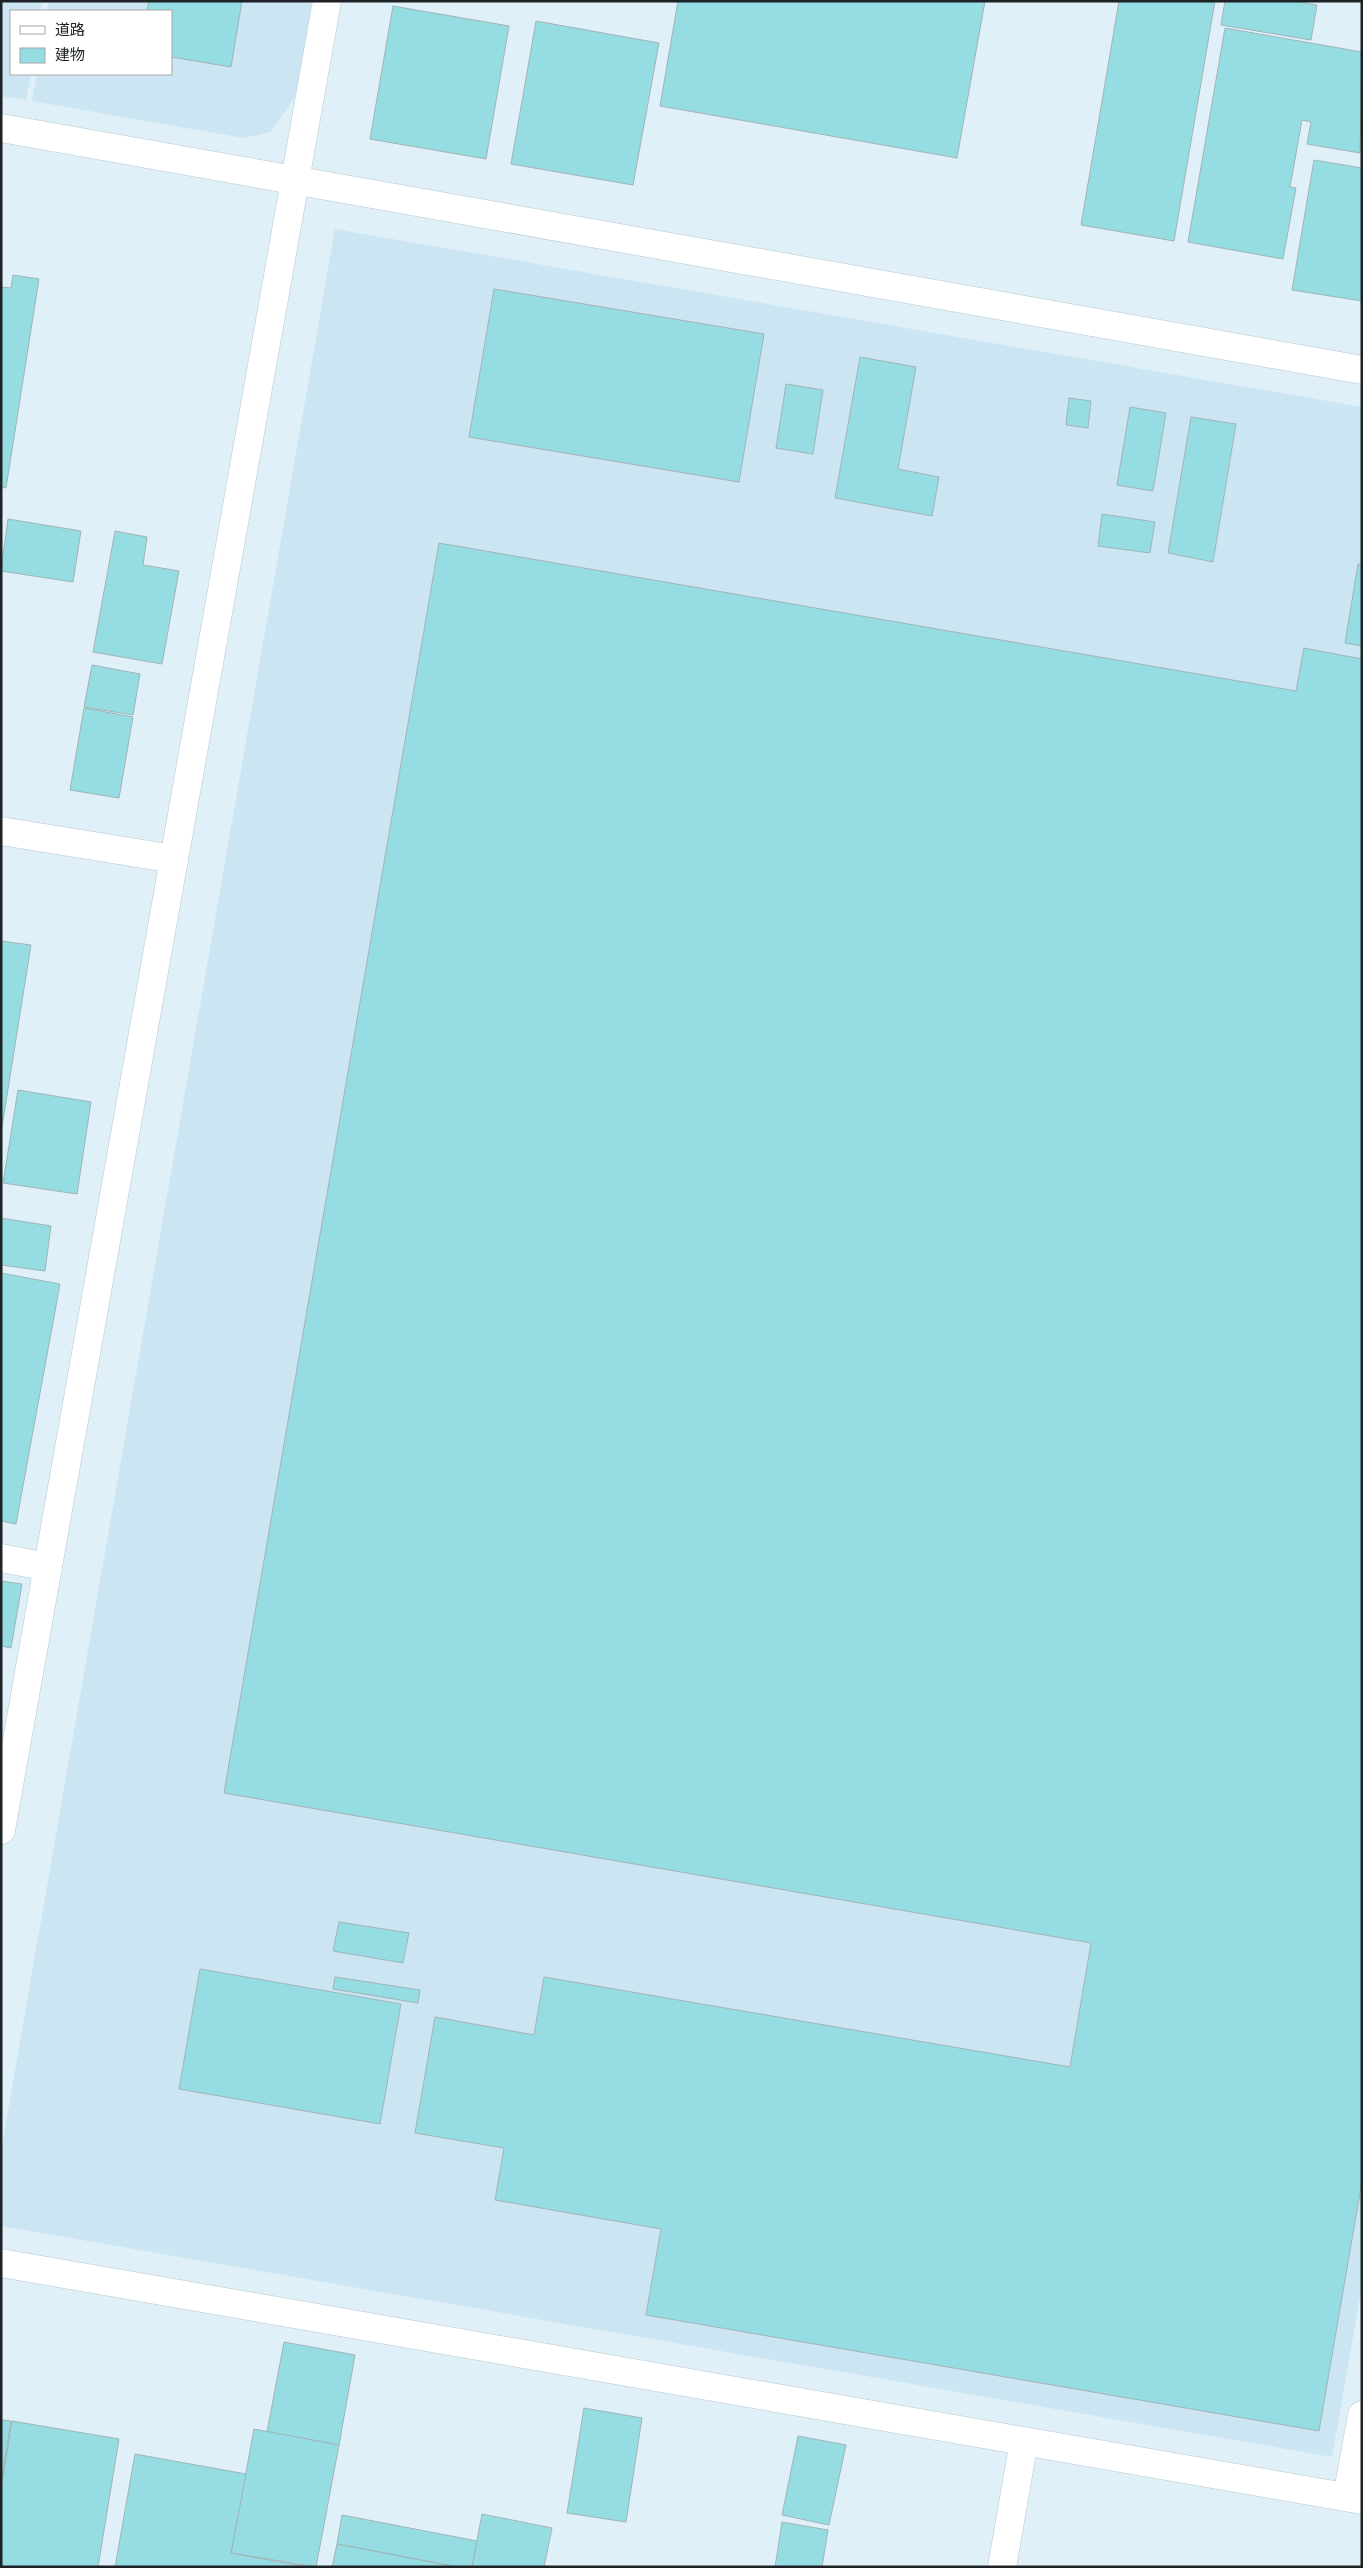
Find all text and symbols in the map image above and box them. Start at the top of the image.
legend [10,10,172,75]
text: 道路 [55,20,85,39]
text: 建物 [55,45,85,64]

